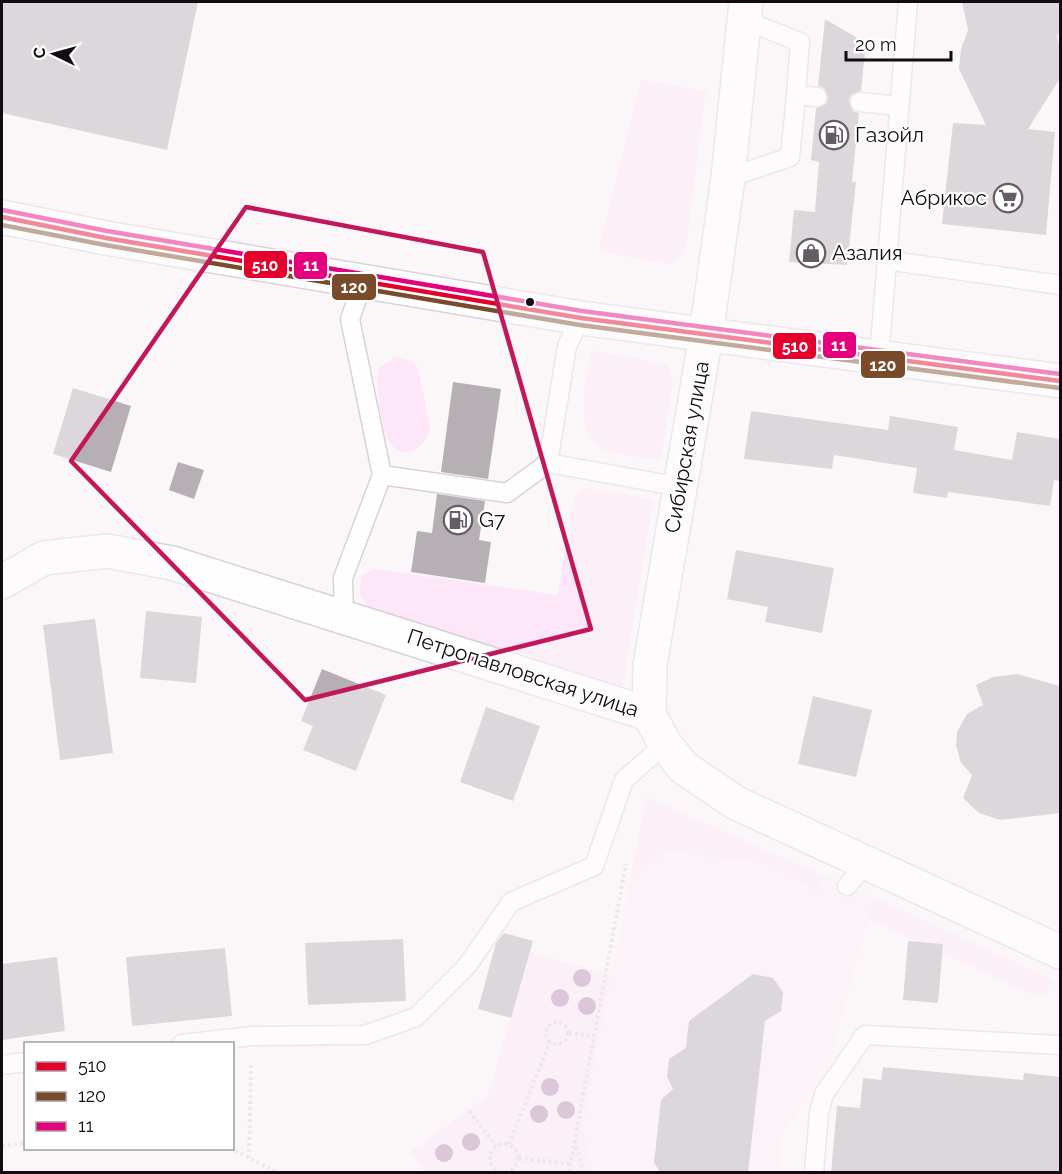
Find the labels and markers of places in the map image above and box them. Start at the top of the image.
fuel station icon: Газойл [818,119,850,151]
place label: Газойл [855,122,924,147]
supermarket icon: Абрикос [992,182,1024,214]
place label: Абрикос [901,185,987,210]
shop icon: Азалия [795,237,827,269]
place label: Азалия [832,240,903,265]
unlabelled marker [524,296,536,308]
fuel station icon: G7 [442,504,474,536]
place label: G7 [479,507,506,532]

